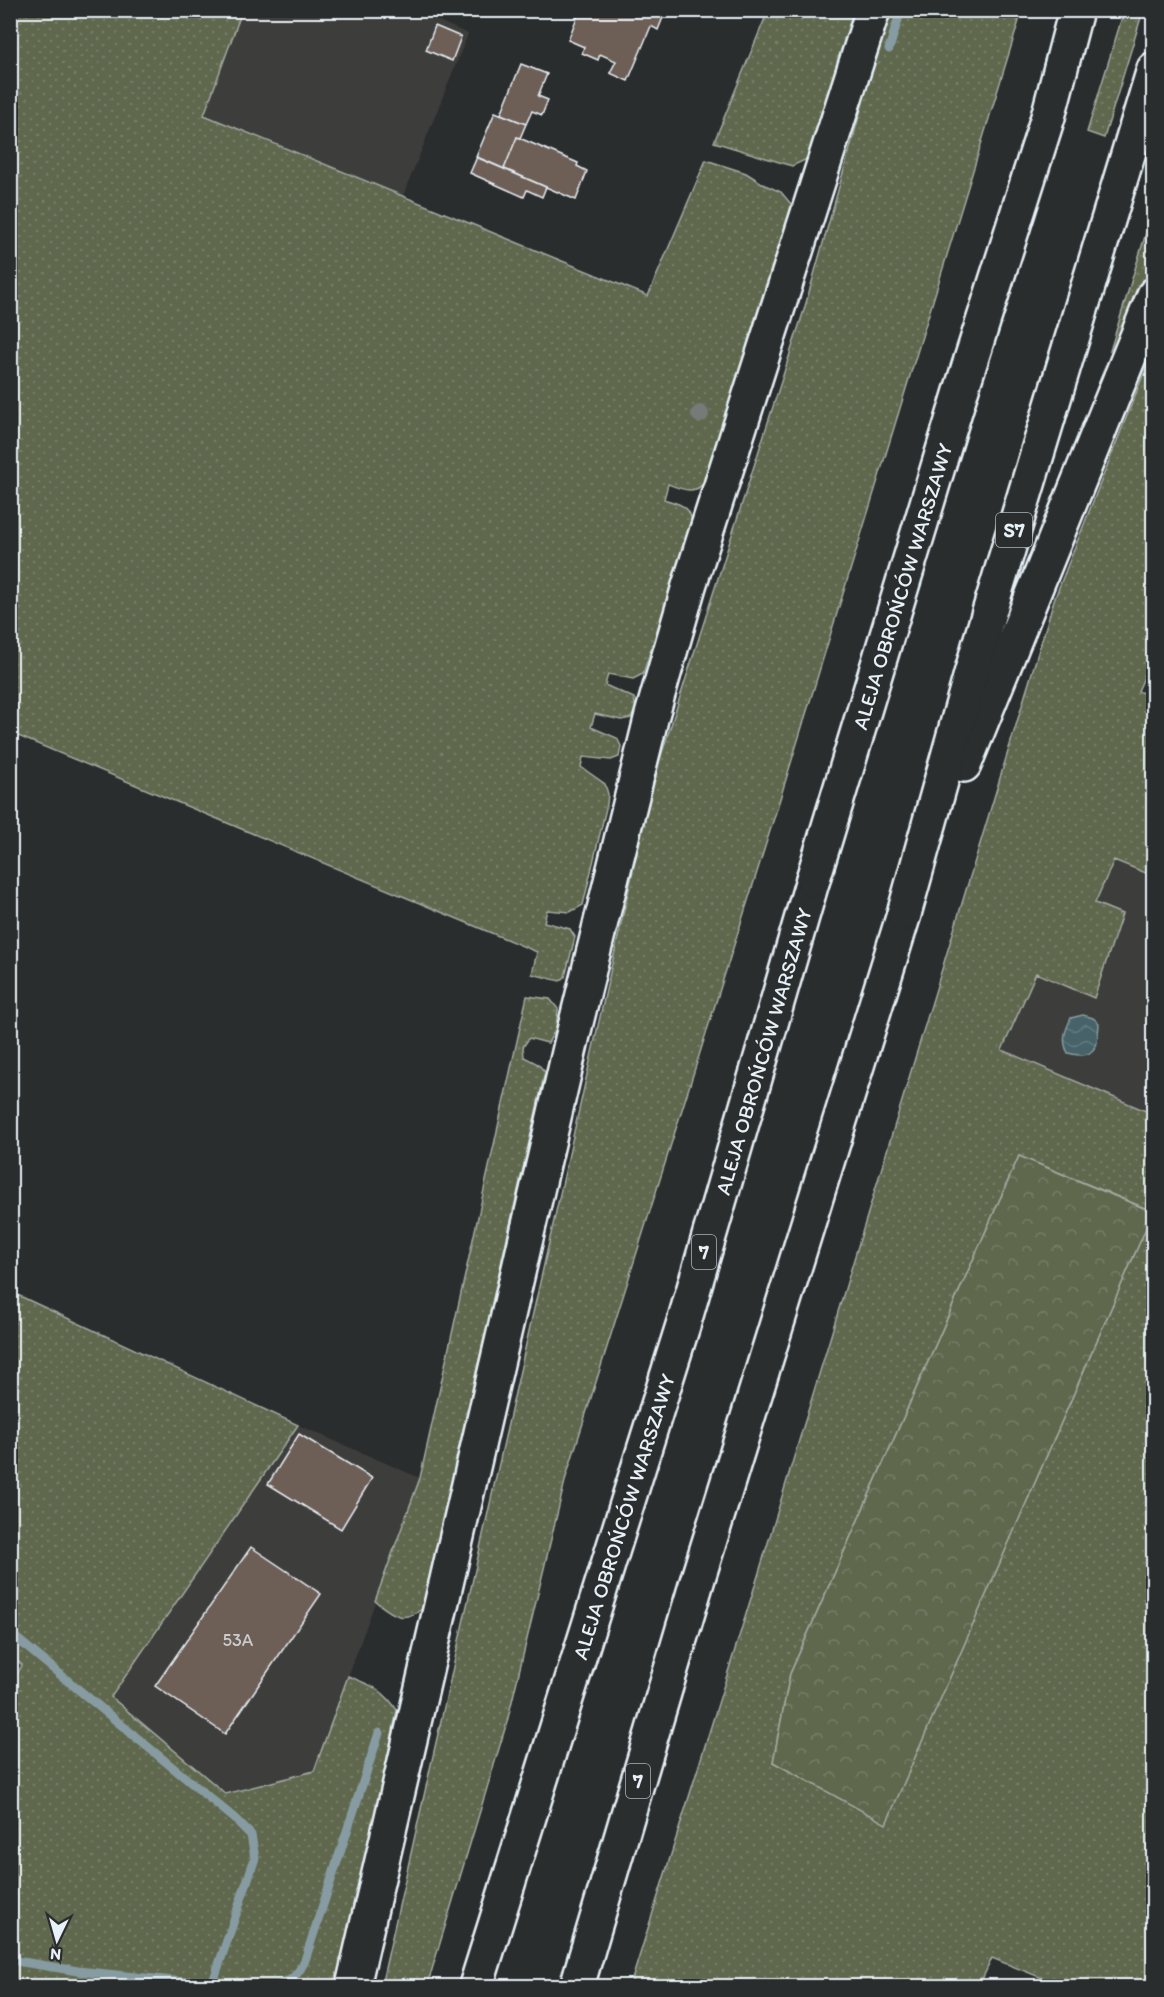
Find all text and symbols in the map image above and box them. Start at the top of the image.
street label: ALEJA OBROŃCÓW WARSZAWY [847,440,957,732]
road number: S7 [996,513,1032,547]
street label: ALEJA OBROŃCÓW WARSZAWY [709,905,817,1197]
road number: 7 [692,1235,716,1269]
street label: ALEJA OBROŃCÓW WARSZAWY [567,1371,680,1662]
house number: 53A [223,1629,254,1651]
road number: 7 [626,1764,650,1798]
north arrow [27,1910,87,1970]
text: N [50,1945,62,1964]

